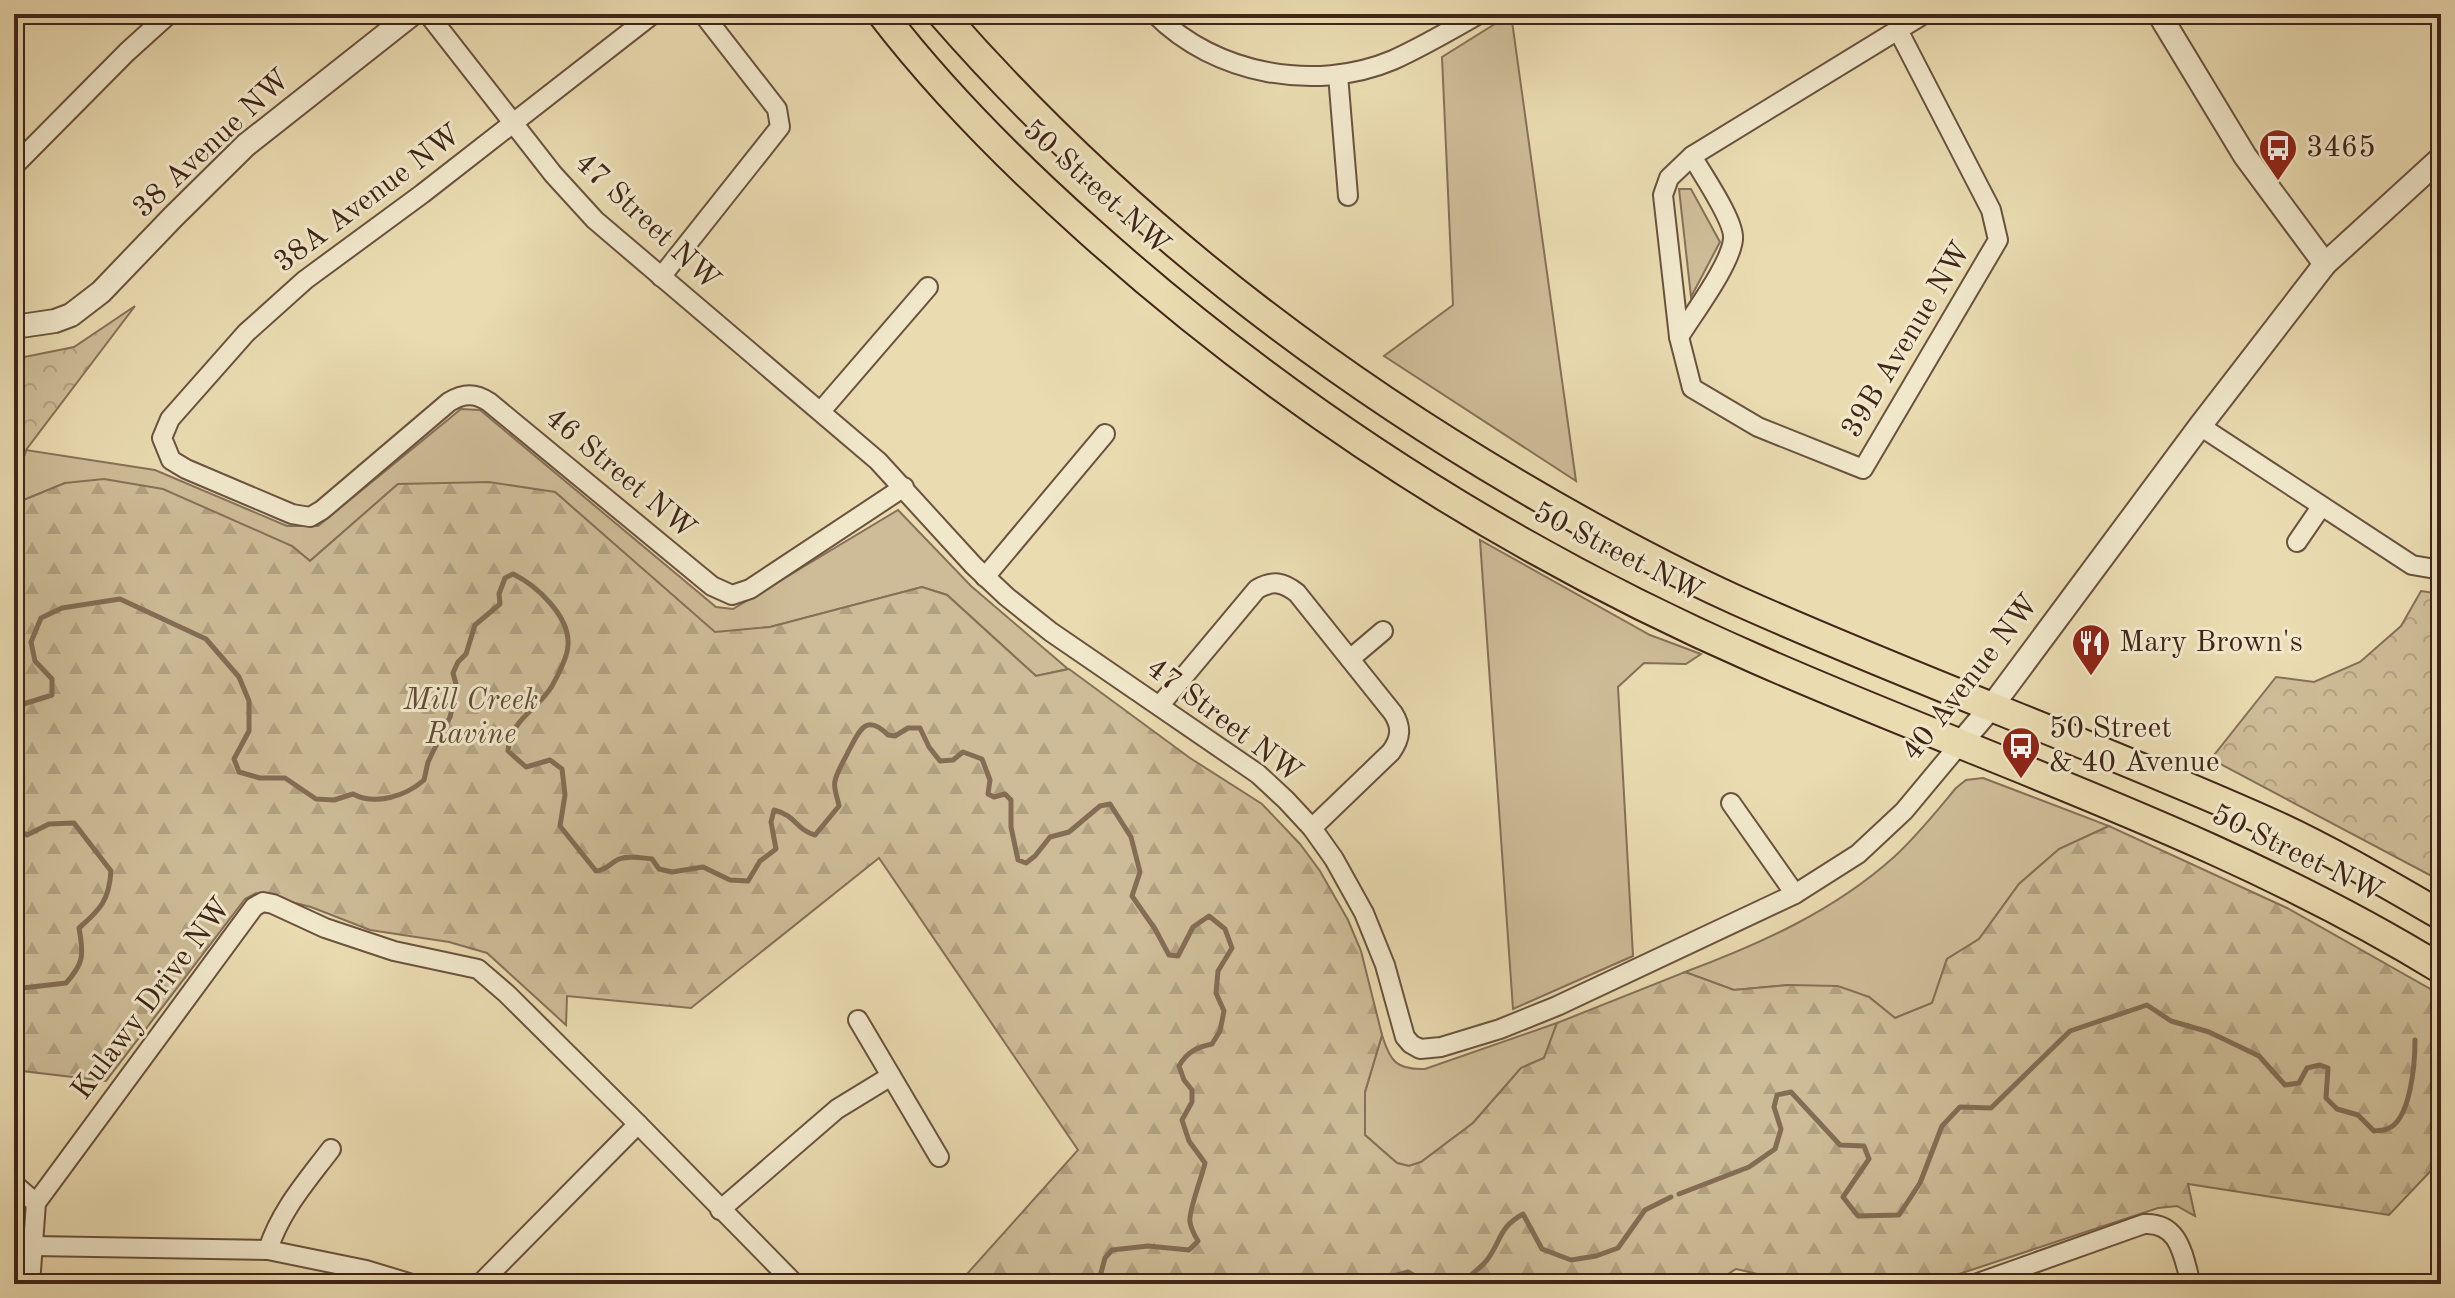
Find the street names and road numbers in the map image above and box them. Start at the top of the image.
street label: 38 Avenue NW [128,64,296,224]
street label: 50 Street NW [1017,115,1175,261]
street label: 38A Avenue NW [269,119,467,279]
street label: 47 Street NW [569,148,725,296]
street label: 39B Avenue NW [1837,237,1977,443]
street label: 46 Street NW [539,403,701,545]
street label: 50 Street NW [1528,497,1708,609]
street label: 40 Avenue NW [1897,589,2045,767]
street label: 47 Street NW [1141,653,1307,789]
street label: 50 Street NW [2207,800,2387,908]
street label: Kulawy Drive NW [67,893,237,1105]

